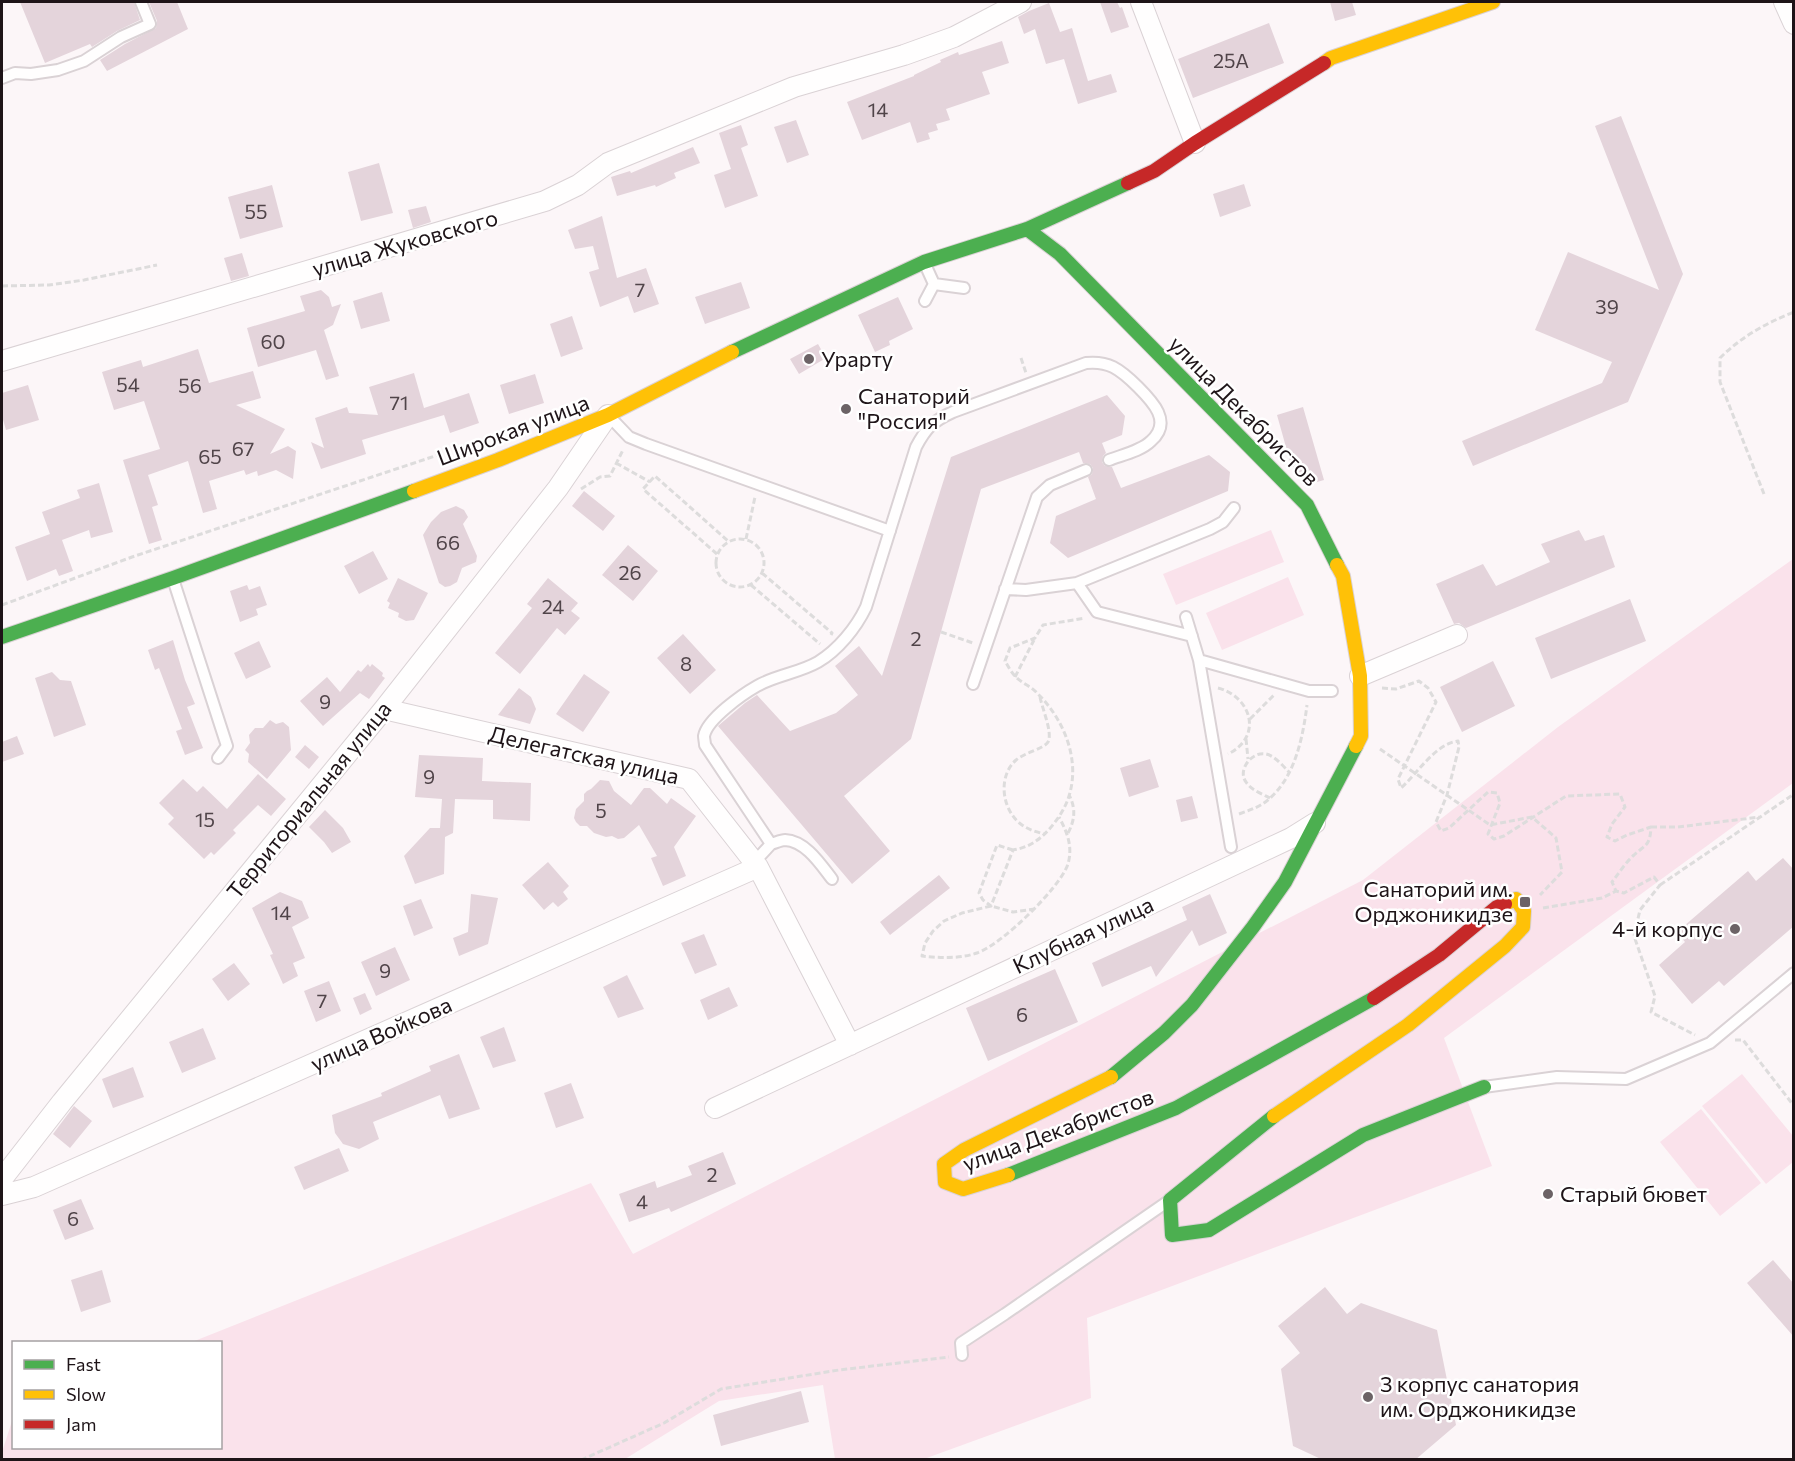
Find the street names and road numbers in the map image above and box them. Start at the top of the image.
street label: улица Жуковского [309,203,501,282]
street label: улица Декабристов [1164,330,1325,491]
street label: Широкая улица [433,388,593,471]
street label: Территориальная улица [221,695,397,904]
street label: Делегатская улица [486,719,682,790]
street label: Клубная улица [1008,890,1157,979]
street label: улица Войкова [306,990,456,1077]
street label: улица Декабристов [959,1082,1157,1177]

